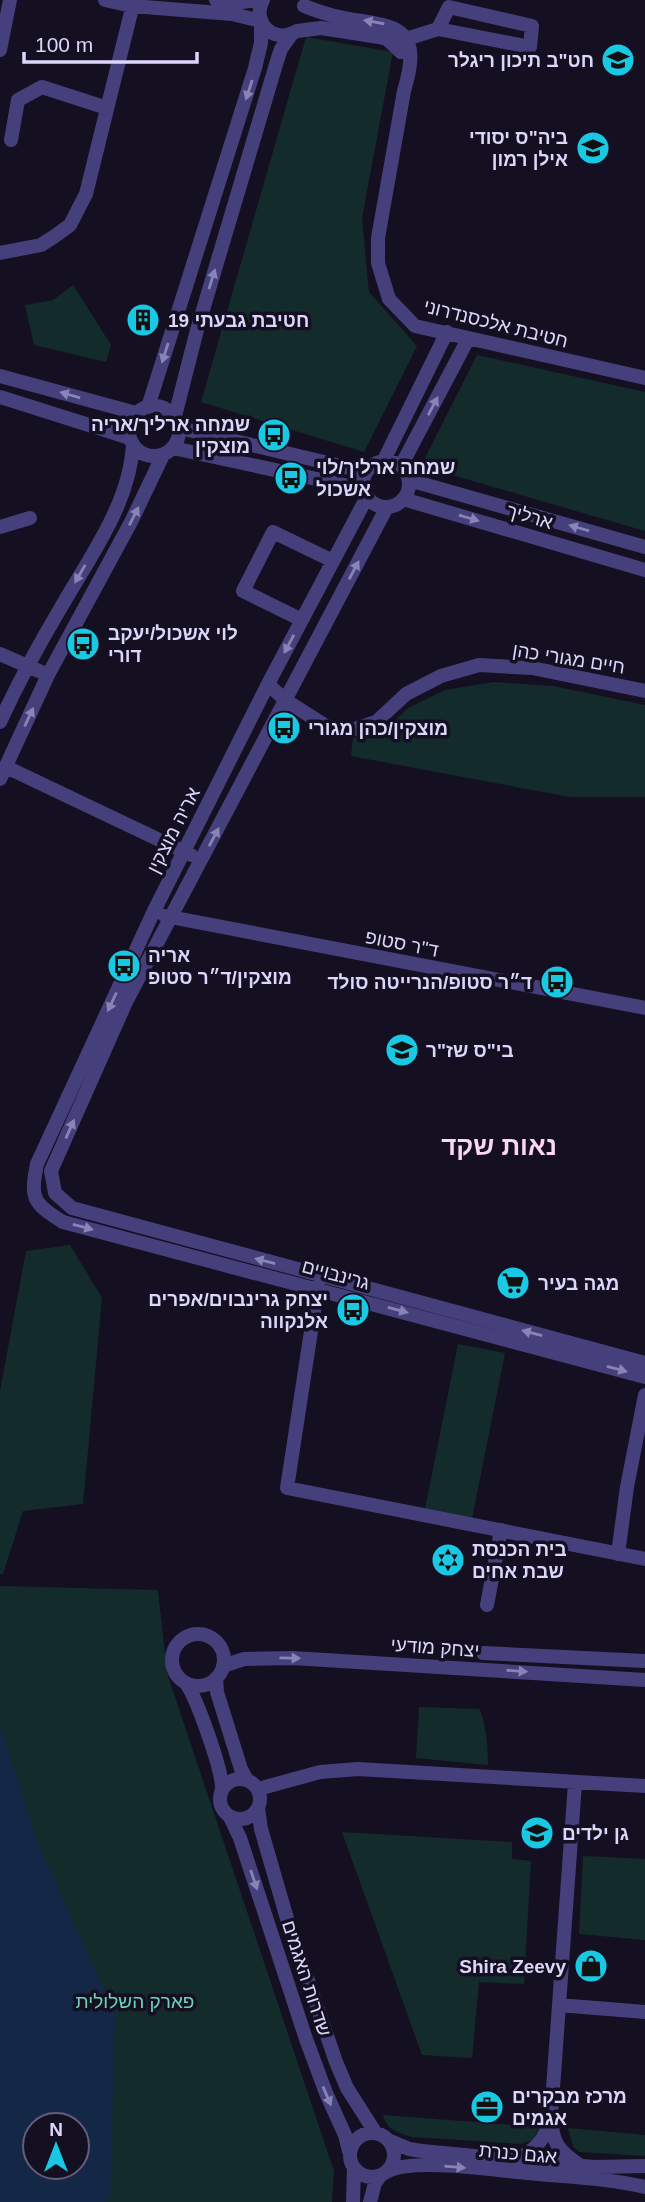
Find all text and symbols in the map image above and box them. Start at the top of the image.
one-way arrow [363,16,385,27]
scale bar [24,21,198,65]
text: 100 m [35,33,93,56]
school or university icon: חט"ב תיכון ריגלר [599,41,637,79]
place label: חט"ב תיכון ריגלר [448,50,594,71]
one-way arrow [243,79,253,100]
place label: ביה"ס יסודי אילן רמון [469,127,568,170]
school or university icon: ביה"ס יסודי אילן רמון [574,129,612,167]
one-way arrow [207,269,217,290]
street label: חטיבת אלכסנדרוני [421,295,570,352]
building icon: חטיבת גבעתי 19 [124,301,162,339]
place label: חטיבת גבעתי 19 [168,310,309,331]
one-way arrow [160,343,170,364]
one-way arrow [59,390,80,400]
one-way arrow [427,396,439,416]
place label: שמחה ארליך/אריה מוצקין [91,414,250,457]
bus stop icon: שמחה ארליך/אריה מוצקין [255,416,293,454]
place label: שמחה ארליך/לוי אשכול [316,457,455,500]
bus stop icon: שמחה ארליך/לוי אשכול [272,459,310,497]
street label: ארליך [504,500,555,533]
one-way arrow [129,506,140,526]
one-way arrow [458,513,480,524]
one-way arrow [568,523,589,533]
one-way arrow [347,560,359,580]
one-way arrow [74,564,86,584]
place label: לוי אשכול/יעקב דורי [108,623,238,666]
bus stop icon: לוי אשכול/יעקב דורי [64,625,102,663]
one-way arrow [283,634,295,654]
street label: חיים מגורי כהן [511,639,627,678]
one-way arrow [23,707,35,727]
bus stop icon: מוצקין/כהן מגורי [265,709,303,747]
place label: מוצקין/כהן מגורי [308,718,448,739]
street label: אריה מוצקין [143,784,204,877]
one-way arrow [208,827,219,847]
street label: ד"ר סטופ [364,926,441,961]
place label: אריה מוצקין/ד״ר סטופ [148,945,292,988]
bus stop icon: אריה מוצקין/ד״ר סטופ [105,947,143,985]
bus stop icon: ד״ר סטופ/הנרייטה סולד [538,963,576,1001]
place label: ד״ר סטופ/הנרייטה סולד [328,972,532,993]
one-way arrow [106,992,118,1012]
school or university icon: בי"ס שז"ר [383,1031,421,1069]
place label: בי"ס שז"ר [426,1040,514,1061]
one-way arrow [64,1119,76,1139]
district label: נאות שקד [441,1131,557,1161]
one-way arrow [72,1222,94,1233]
one-way arrow [254,1255,276,1266]
street label: גרינבויים [300,1255,372,1294]
supermarket icon: מגה בעיר [494,1264,532,1302]
place label: מגה בעיר [538,1273,619,1294]
place label: יצחק גרינבוים/אפרים אלנקווה [148,1289,328,1332]
bus stop icon: יצחק גרינבוים/אפרים אלנקווה [334,1291,372,1329]
one-way arrow [387,1305,409,1316]
one-way arrow [521,1327,543,1338]
one-way arrow [607,1365,628,1375]
place label: בית הכנסת שבת אחים [472,1539,567,1582]
synagogue icon: בית הכנסת שבת אחים [429,1541,467,1579]
street label: יצחק מודעי [390,1634,480,1661]
one-way arrow [279,1652,301,1664]
one-way arrow [506,1666,528,1677]
school or university icon: גן ילדים [518,1814,556,1852]
place label: גן ילדים [562,1823,629,1844]
one-way arrow [249,1870,260,1891]
street label: שדרות האגמים [278,1918,335,2039]
shop icon: Shira Zeevy [572,1947,610,1985]
place label: Shira Zeevy [459,1956,566,1977]
park label: פארק השלולית [76,1991,194,2012]
one-way arrow [322,2085,333,2106]
place label: מרכז מבקרים אגמים [512,2086,627,2129]
office icon: מרכז מבקרים אגמים [468,2088,506,2126]
north arrow [21,2111,91,2181]
text: N [49,2119,63,2140]
street label: אגם כנרת [478,2140,558,2167]
one-way arrow [444,2162,466,2173]

